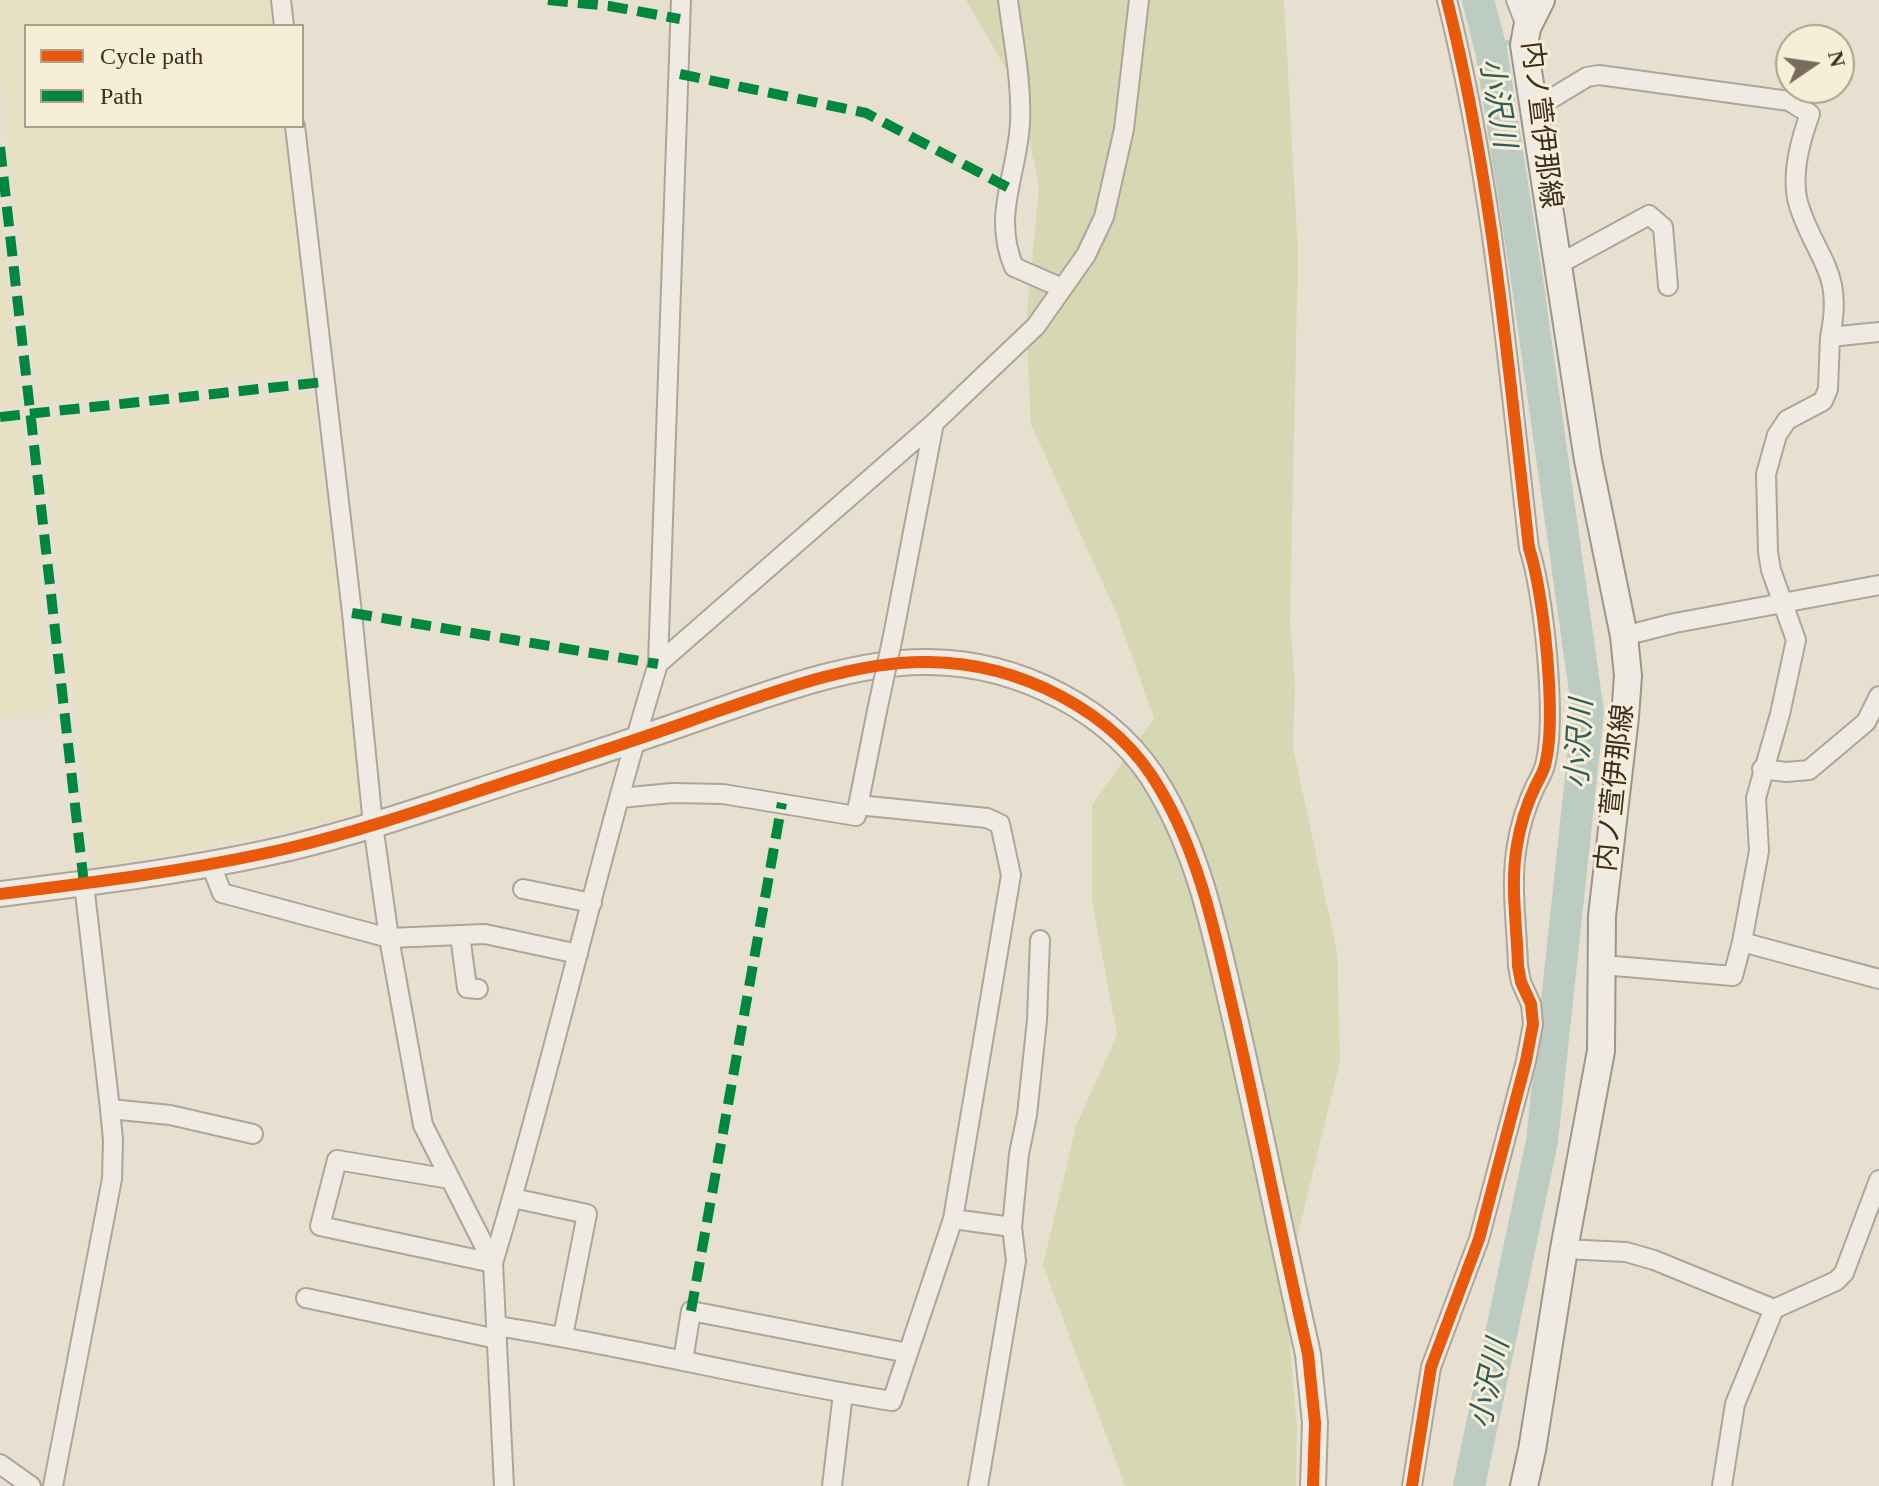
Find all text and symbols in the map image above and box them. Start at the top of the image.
legend [24,24,304,128]
north arrow [1775,24,1855,104]
street label: 内ノ萱伊那線 [1513,40,1567,210]
text: Cycle path [100,43,203,69]
text: N [1823,48,1851,69]
water label: 小沢川 [1470,56,1522,150]
text: Path [100,83,143,109]
water label: 小沢川 [1561,698,1601,790]
street label: 内ノ萱伊那線 [1591,703,1641,873]
water label: 小沢川 [1464,1336,1518,1432]

